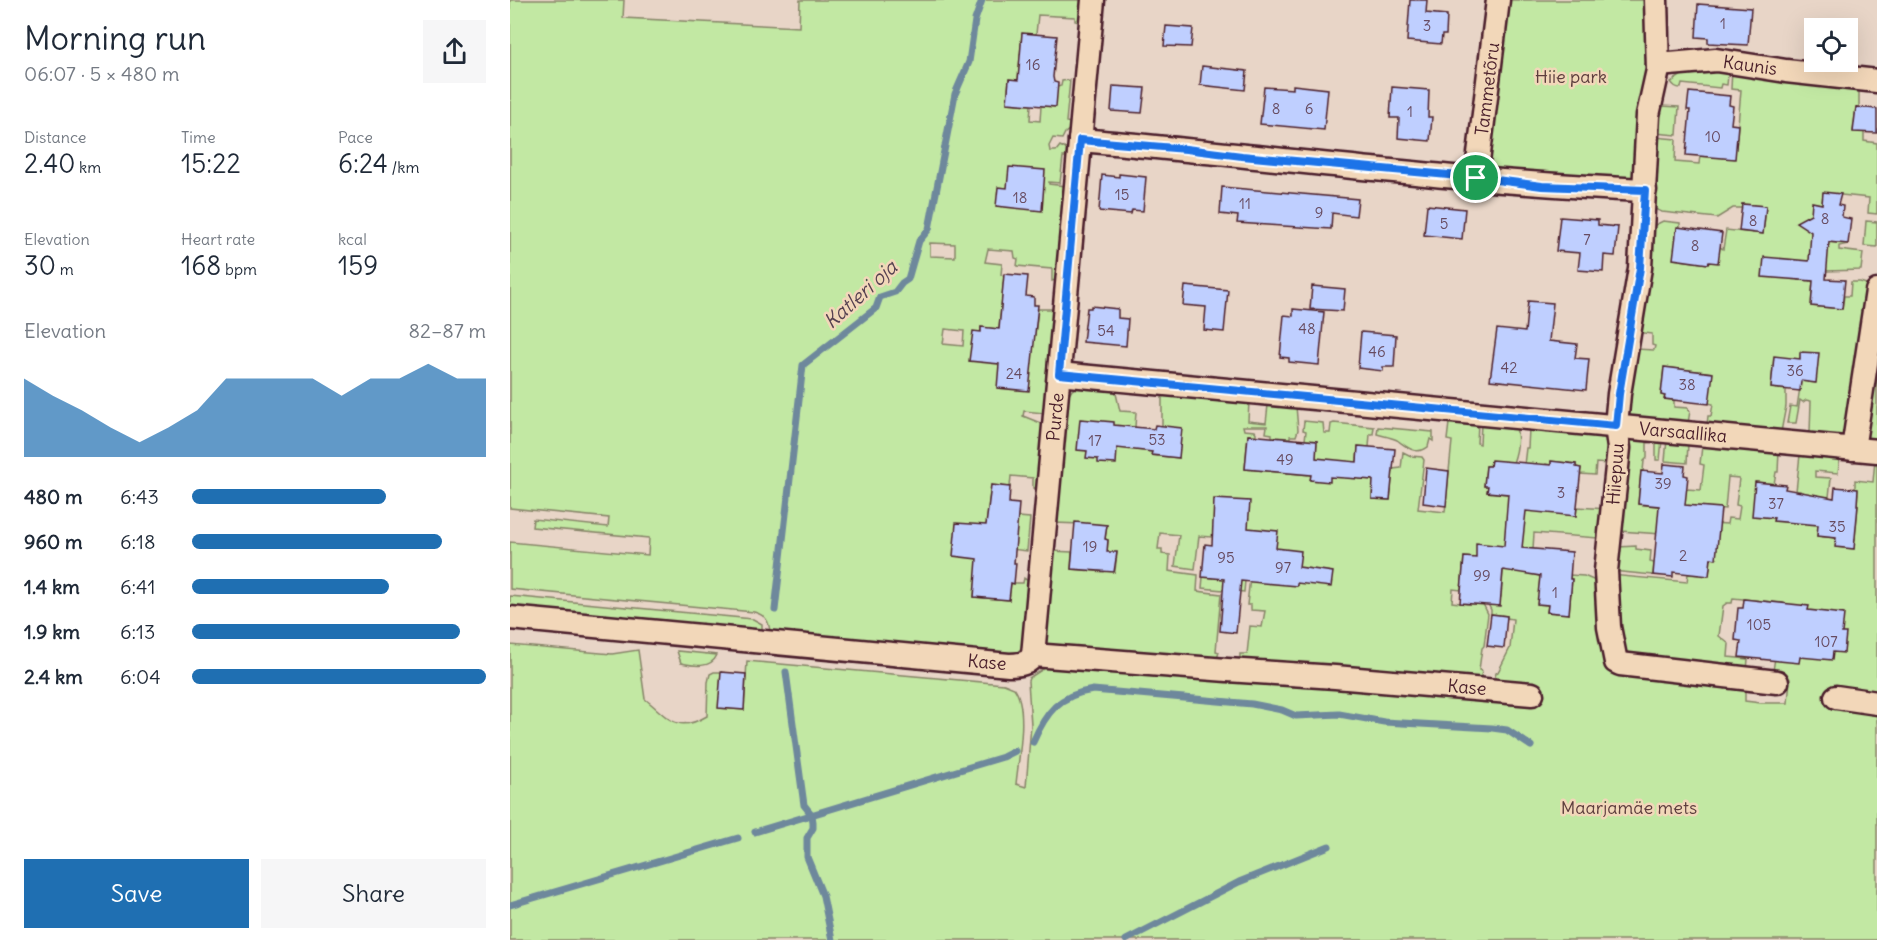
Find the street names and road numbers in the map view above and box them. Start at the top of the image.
street label: Tammetõru [1470,41,1504,137]
street label: Kaunis [1721,50,1779,80]
street label: Purde [1041,392,1069,442]
street label: Varsaallika [1638,417,1728,447]
street label: Hiiepuu [1601,442,1629,506]
street label: Kase [966,649,1008,675]
street label: Kase [1446,674,1488,700]

